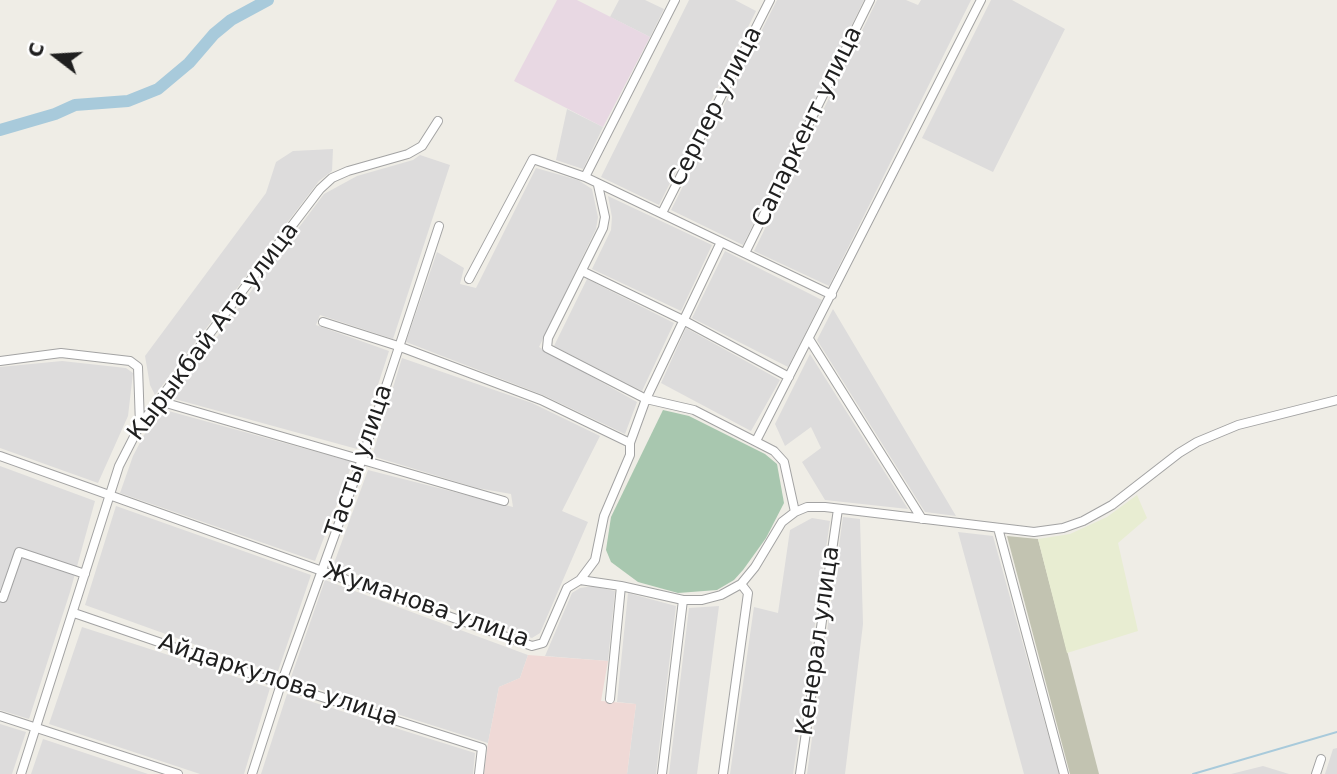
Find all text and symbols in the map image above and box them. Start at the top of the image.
north arrow [21,21,91,91]
street label: Серпер улица [663,22,769,192]
street label: Сапаркент улица [747,22,869,232]
text: С [23,40,48,60]
street label: Кырыкбай Ата улица [122,217,306,447]
street label: Тасты улица [320,381,400,541]
street label: Кенерал улица [791,544,847,738]
street label: Жуманова улица [319,557,533,655]
street label: Айдаркулова улица [155,629,401,733]

